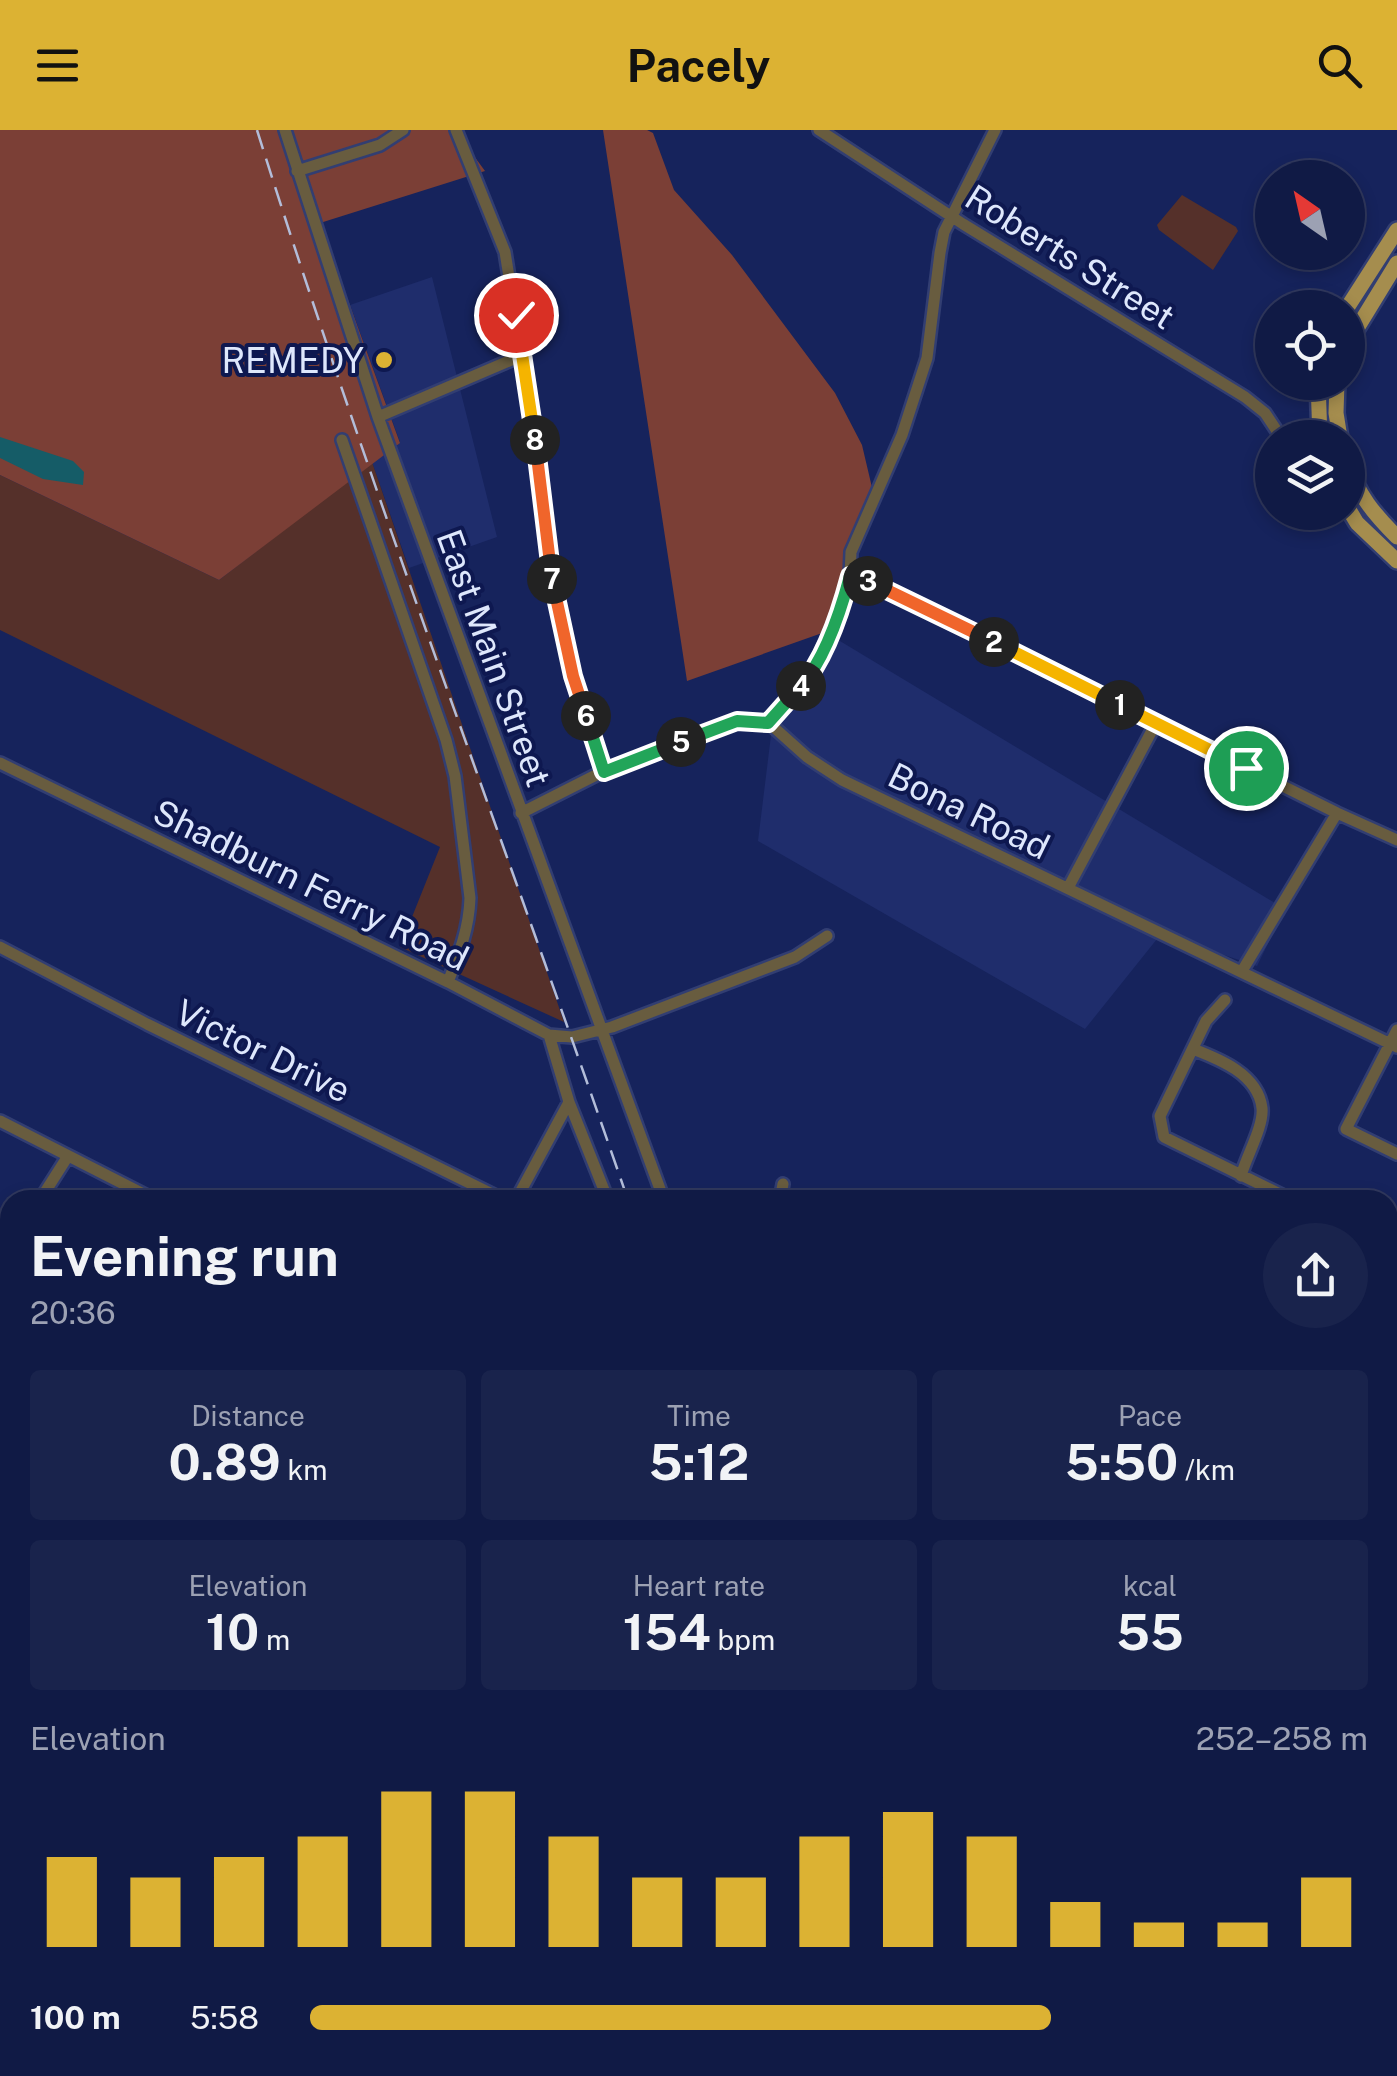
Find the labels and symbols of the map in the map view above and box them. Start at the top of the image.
north arrow [1255,160,1365,270]
street label: Roberts Street [958,176,1182,338]
pin [474,273,559,358]
place label: REMEDY [221,340,364,381]
marker: REMEDY [373,349,395,371]
pin: 8 [510,415,560,465]
street label: East Main Street [429,524,559,792]
pin: 7 [527,554,577,604]
pin: 3 [843,556,893,606]
pin: 2 [969,617,1019,667]
pin: 4 [776,661,826,711]
pin: 1 [1095,680,1145,730]
pin: 6 [561,691,611,741]
pin: 5 [656,717,706,767]
pin [1204,726,1289,811]
street label: Bona Road [882,754,1056,868]
street label: Shadburn Ferry Road [147,791,475,979]
street label: Victor Drive [169,991,357,1111]

